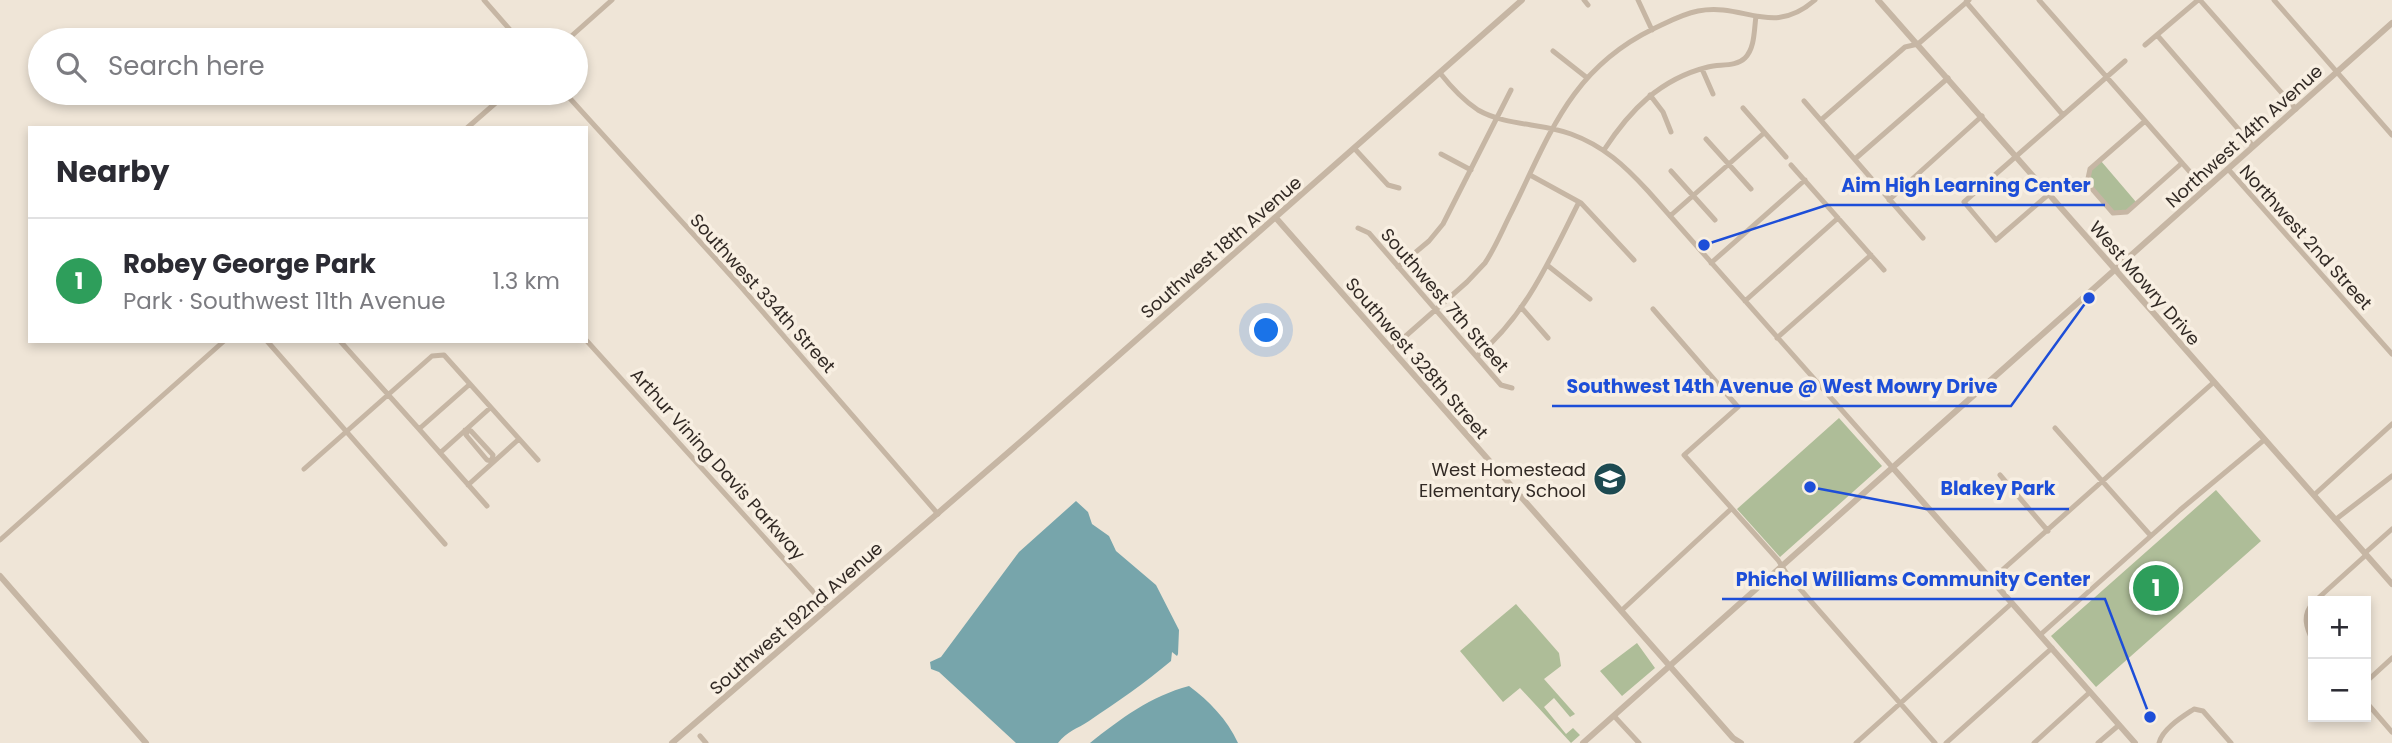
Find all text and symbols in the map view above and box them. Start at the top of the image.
search box [28,28,588,105]
icon: search [52,48,90,86]
text: Search here [108,48,265,84]
street label: Northwest 14th Avenue [2160,59,2328,213]
text: Nearby [56,150,170,193]
street label: Northwest 2nd Street [2234,159,2378,315]
callout: Aim High Learning Center [1827,165,2105,205]
street label: Southwest 18th Avenue [1135,170,1307,324]
text: Aim High Learning Center [1841,172,2091,199]
street label: Southwest 334th Street [685,208,841,378]
street label: West Mowry Drive [2084,215,2206,351]
street label: Southwest 7th Street [1375,222,1515,378]
text: Robey George Park [123,246,376,282]
text: 1 [75,265,83,297]
text: 1.3 km [493,265,560,297]
street label: Southwest 328th Street [1340,272,1494,444]
text: Park · Southwest 11th Avenue [123,285,445,317]
your location [1249,313,1283,347]
street label: Arthur Vining Davis Parkway [625,363,811,565]
callout: Southwest 14th Avenue @ West Mowry Drive [1552,366,2011,406]
text: Southwest 14th Avenue @ West Mowry Drive [1566,373,1998,400]
place label: West Homestead Elementary School [1419,457,1586,503]
school or university icon: West Homestead Elementary School [1591,460,1629,498]
callout: Blakey Park [1926,469,2069,509]
text: Blakey Park [1940,475,2056,502]
street label: Southwest 192nd Avenue [704,536,888,700]
callout: Phichol Williams Community Center [1722,559,2105,599]
pin: 1 [2133,562,2179,614]
text: Phichol Williams Community Center [1736,566,2090,593]
map controls [2308,596,2371,722]
button: + [2308,596,2371,659]
button: − [2308,659,2371,722]

